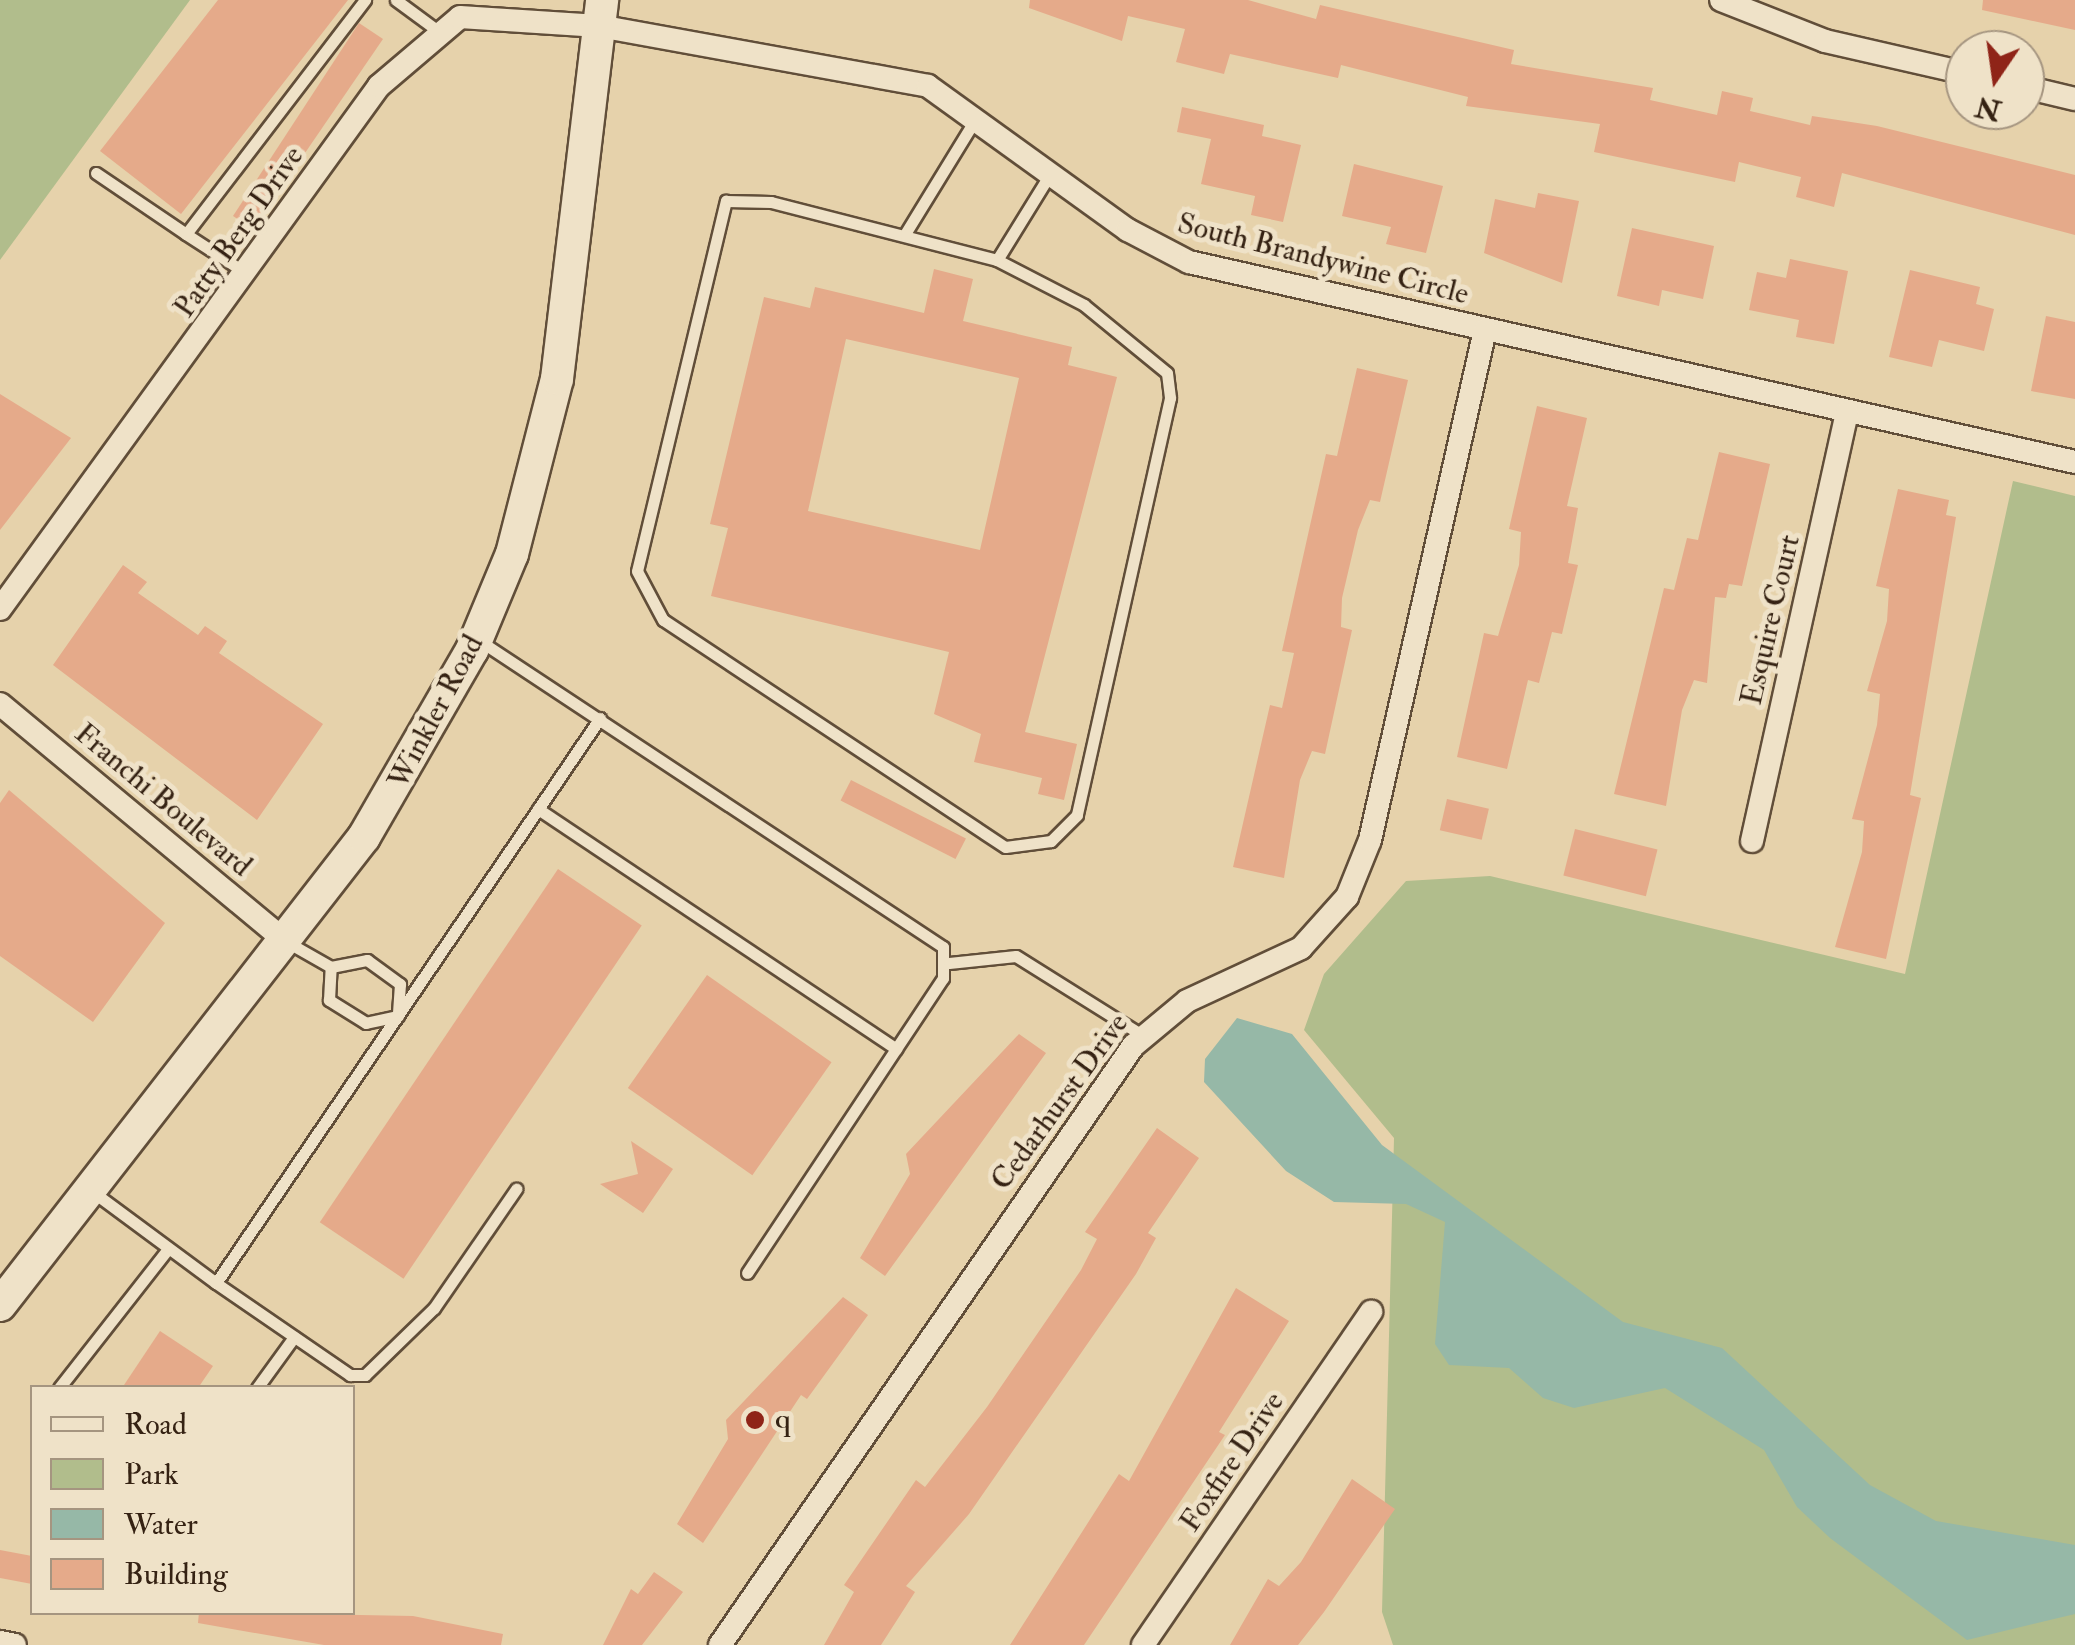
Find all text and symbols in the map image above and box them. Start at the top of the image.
north arrow [1945,30,2045,130]
text: N [1972,88,2005,128]
street label: Patty Berg Drive [167,139,311,325]
street label: South Brandywine Circle [1174,205,1472,313]
street label: Esquire Court [1734,531,1808,709]
street label: Winkler Road [381,629,491,795]
street label: Franchi Boulevard [67,716,259,884]
street label: Cedarhurst Drive [984,1007,1136,1197]
legend [30,1385,355,1615]
street label: Foxfire Drive [1172,1385,1292,1539]
place label: q [775,1402,791,1438]
text: Road [124,1406,187,1443]
marker: q [744,1409,766,1431]
text: Park [124,1456,179,1493]
text: Water [124,1506,198,1543]
text: Building [124,1556,228,1593]

